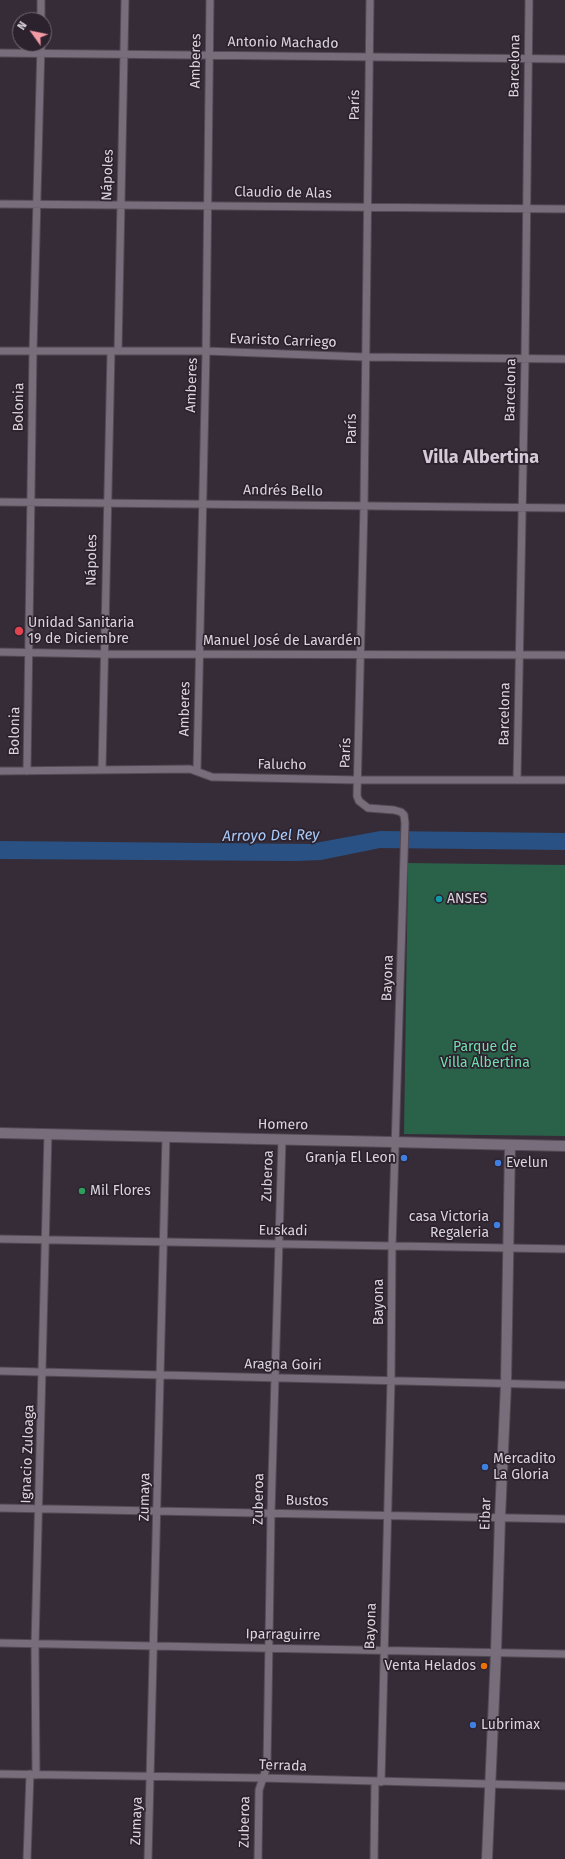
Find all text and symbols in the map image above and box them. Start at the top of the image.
north arrow [12,12,52,52]
text: N [15,19,30,32]
street label: Amberes [187,33,205,89]
street label: Antonio Machado [227,34,339,52]
street label: Barcelona [506,34,524,98]
street label: París [346,89,364,121]
street label: Nápoles [99,149,117,201]
street label: Claudio de Alas [234,184,332,202]
street label: Evaristo Carriego [229,331,337,351]
street label: Amberes [183,357,201,413]
street label: Barcelona [502,358,520,422]
street label: Bolonia [10,383,28,431]
street label: París [344,414,360,444]
district label: Villa Albertina [423,447,539,469]
street label: Andrés Bello [243,482,323,500]
street label: Nápoles [83,534,101,586]
place label: Unidad Sanitaria 19 de Diciembre [28,615,134,648]
marker: Unidad Sanitaria 19 de Diciembre [13,625,25,637]
street label: Manuel José de Lavardén [203,633,361,649]
street label: Amberes [176,681,194,737]
street label: Barcelona [496,682,514,746]
street label: Bolonia [6,707,24,755]
street label: París [337,737,355,769]
street label: Falucho [257,756,307,774]
water label: Arroyo Del Rey [222,826,320,846]
place label: ANSES [447,891,487,907]
marker: ANSES [434,894,444,904]
street label: Bayona [379,954,397,1002]
park label: Parque de Villa Albertina [440,1039,530,1072]
street label: Homero [258,1116,308,1134]
street label: Zuberoa [259,1150,277,1202]
place label: Granja El Leon [305,1150,396,1166]
marker: Granja El Leon [399,1153,409,1163]
place label: Evelun [506,1155,548,1171]
marker: Evelun [493,1158,503,1168]
place label: Mil Flores [90,1183,151,1199]
marker: Mil Flores [77,1186,87,1196]
place label: casa Victoria Regaleria [409,1209,489,1242]
marker: casa Victoria Regaleria [492,1220,502,1230]
street label: Euskadi [258,1222,308,1240]
street label: Bayona [371,1279,387,1325]
street label: Aragna Goiri [244,1356,322,1374]
street label: Ignacio Zuloaga [18,1404,38,1504]
place label: Mercadito La Gloria [493,1451,556,1484]
marker: Mercadito La Gloria [480,1462,490,1472]
street label: Zumaya [136,1472,154,1522]
street label: Zuberoa [250,1473,268,1525]
street label: Bustos [285,1492,329,1510]
street label: Eibar [477,1497,495,1531]
street label: Bayona [362,1602,380,1650]
street label: Iparraguirre [245,1626,321,1644]
place label: Venta Helados [385,1658,476,1674]
marker: Venta Helados [479,1661,489,1671]
place label: Lubrimax [481,1717,540,1733]
marker: Lubrimax [468,1720,478,1730]
street label: Terrada [259,1757,307,1775]
street label: Zumaya [128,1796,146,1846]
street label: Zuberoa [236,1796,254,1848]

